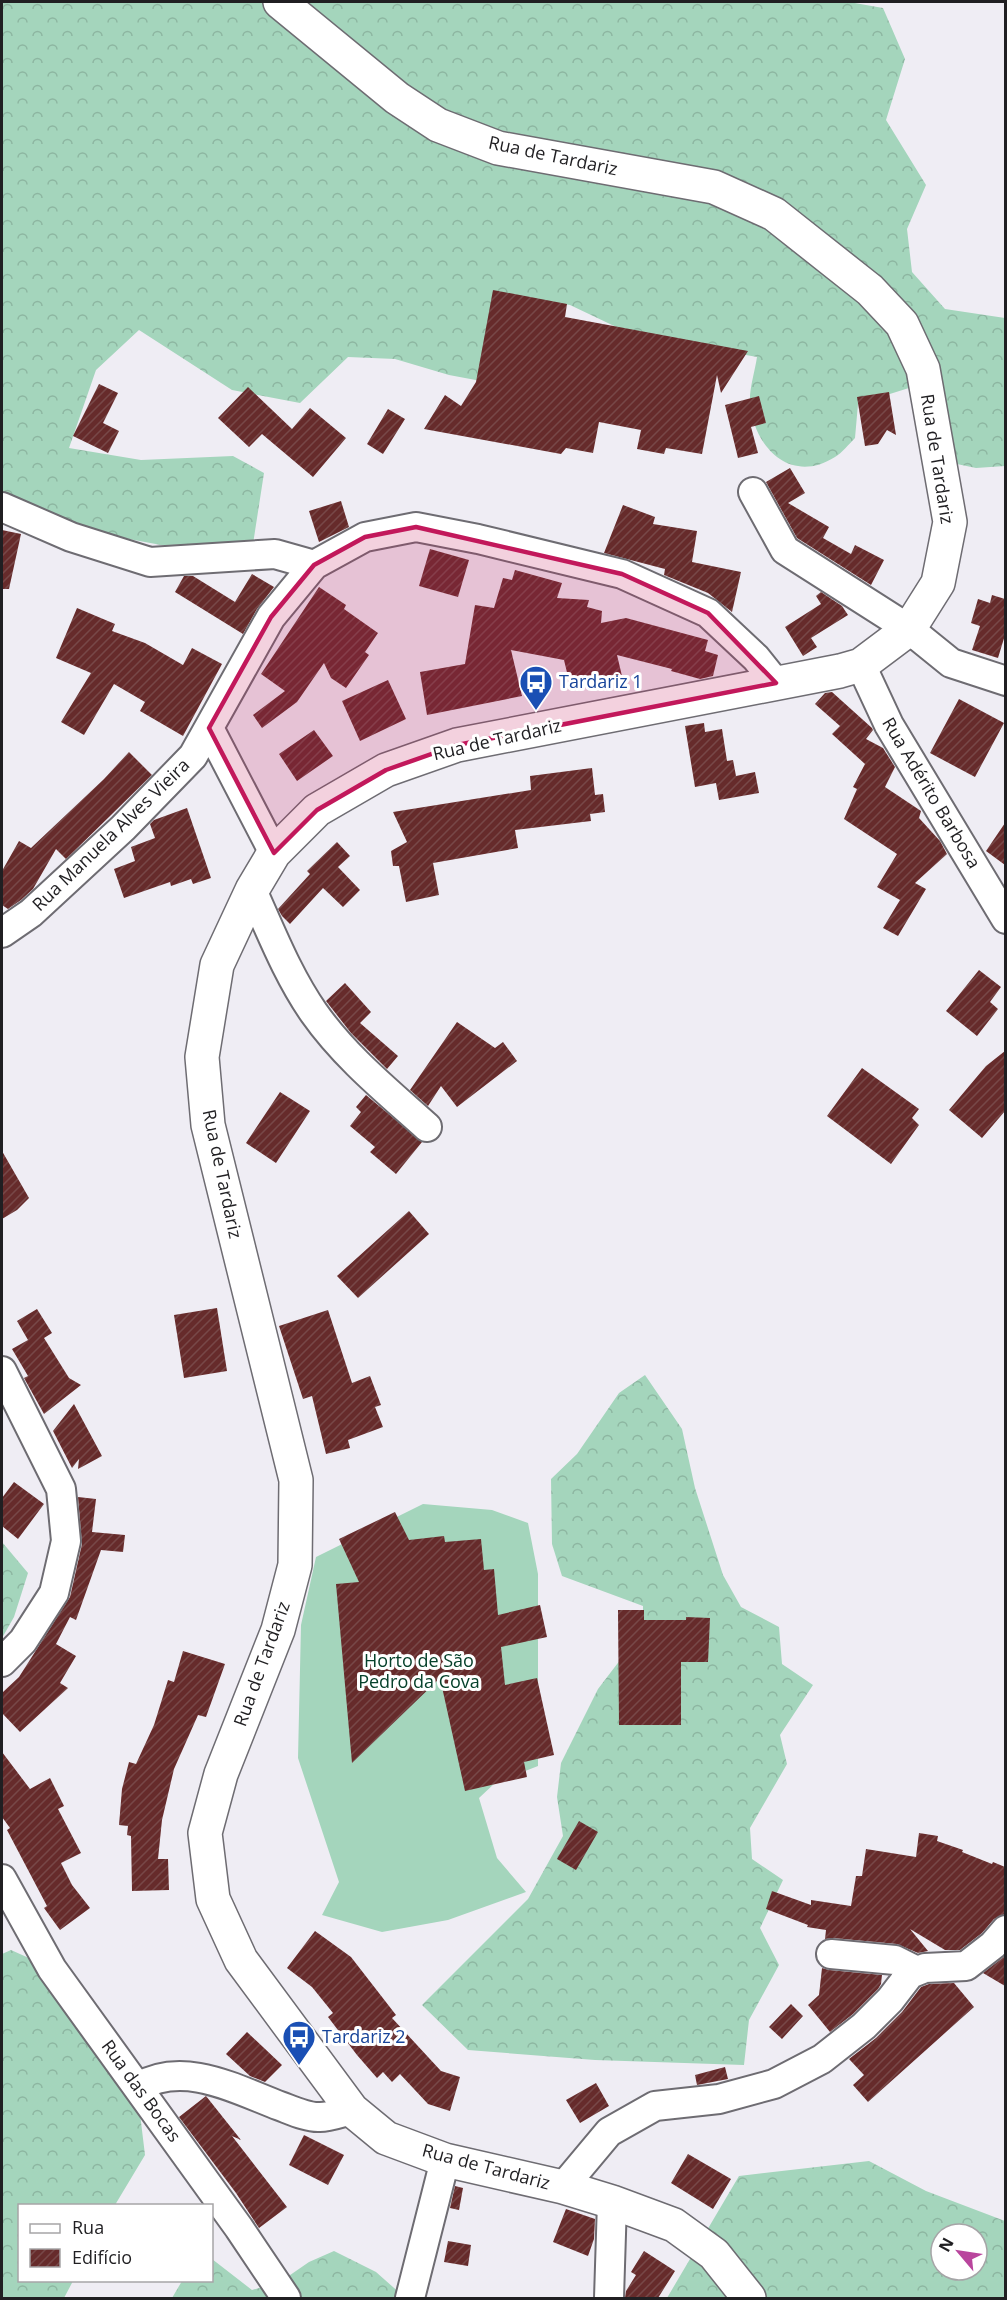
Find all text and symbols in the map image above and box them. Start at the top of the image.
street label: Rua de Tardariz [487,130,620,180]
street label: Rua de Tardariz [916,392,960,526]
bus stop icon: Tardariz 1 [518,664,554,711]
place label: Tardariz 1 [559,669,643,693]
street label: Rua Adérito Barbosa [877,712,987,873]
street label: Rua de Tardariz [430,713,563,765]
street label: Rua Manuela Alves Vieira [26,753,194,916]
street label: Rua de Tardariz [198,1107,248,1240]
street label: Rua de Tardariz [227,1598,295,1729]
park label: Horto de São Pedro da Cova [358,1648,480,1693]
bus stop icon: Tardariz 2 [281,2019,317,2066]
place label: Tardariz 2 [322,2024,406,2048]
street label: Rua das Bocas [97,2035,187,2146]
street label: Rua de Tardariz [420,2137,553,2195]
legend [18,2204,213,2282]
text: Rua [72,2215,104,2239]
north arrow [929,2222,989,2282]
text: N [933,2234,959,2256]
text: Edifício [72,2245,132,2269]

